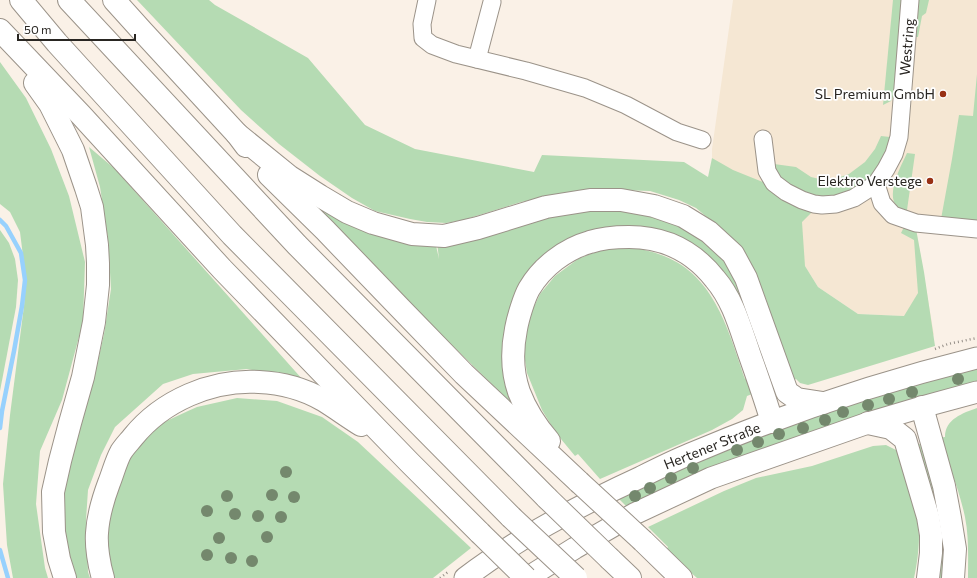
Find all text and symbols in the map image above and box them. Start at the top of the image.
scale bar [18,16,135,42]
street label: Westring [896,17,918,76]
text: 50 m [24,22,52,36]
place label: SL Premium GmbH [815,85,935,102]
marker: SL Premium GmbH [938,89,948,99]
place label: Elektro Verstege [817,172,922,189]
marker: Elektro Verstege [925,176,935,186]
street label: Hertener Straße [661,418,763,473]

